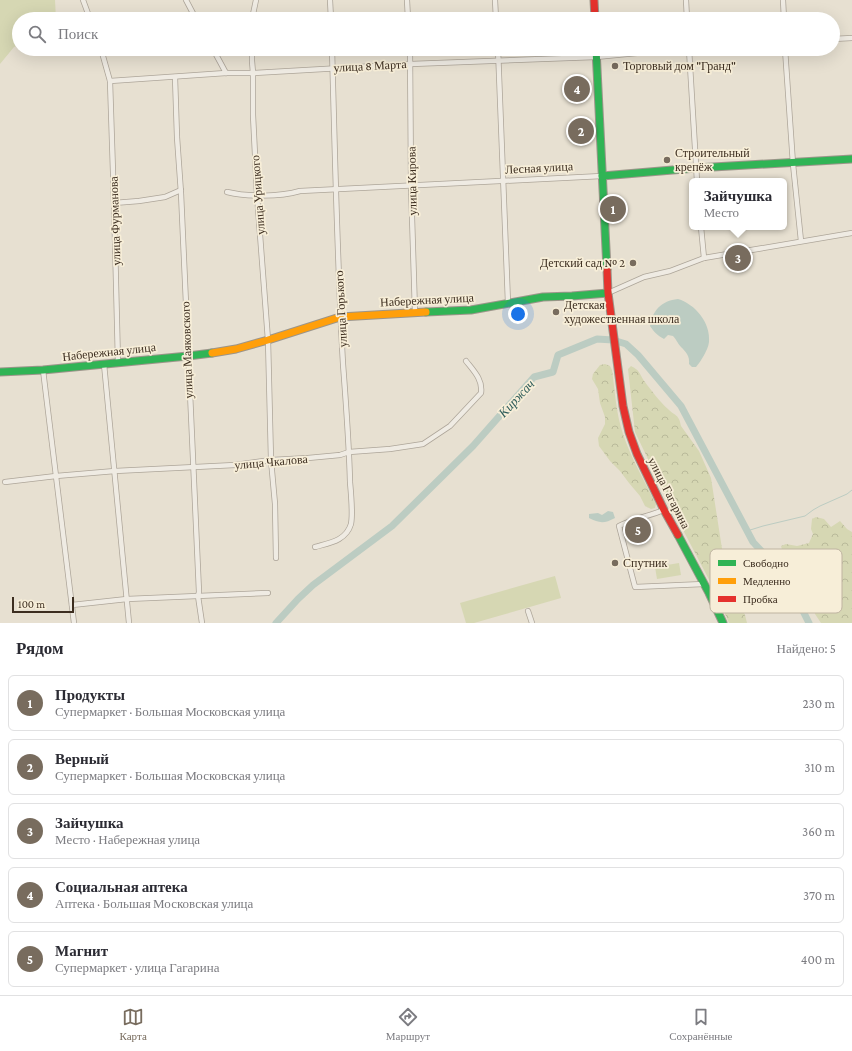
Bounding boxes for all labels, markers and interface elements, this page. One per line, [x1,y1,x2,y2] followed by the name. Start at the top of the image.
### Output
[12,12,840,56] search box
[26,23,48,45] icon: search
[58,26,98,42] text: Поиск
[333,57,408,75] street label: улица 8 Марта
[623,59,736,73] place label: Торговый дом "Гранд"
[610,61,620,71] marker: Торговый дом "Гранд"
[564,74,590,104] pin: 4
[568,116,594,146] pin: 2
[404,146,420,216] street label: улица Кирова
[675,146,750,174] place label: Строительный крепёж
[248,155,268,235] street label: улица Урицкого
[662,155,672,165] marker: Строительный крепёж
[505,159,574,177] street label: Лесная улица
[106,175,124,266] street label: улица Фурманова
[689,178,787,230] popup
[704,188,772,204] text: Зайчушка
[600,194,626,224] pin: 1
[704,205,739,220] text: Место
[725,243,751,273] pin: 3
[540,256,625,270] place label: Детский сад № 2
[628,258,638,268] marker: Детский сад № 2
[332,270,350,348] street label: улица Горького
[380,291,475,309] street label: Набережная улица
[564,298,680,326] place label: Детская художественная школа
[178,301,196,399] street label: улица Маяковского
[508,304,528,324] your location
[551,307,561,317] marker: Детская художественная школа
[62,340,157,364] street label: Набережная улица
[495,376,537,421] water label: Киржач
[234,452,309,472] street label: улица Чкалова
[645,455,693,532] street label: улица Гагарина
[625,515,651,545] pin: 5
[710,549,842,613] legend
[623,556,668,570] place label: Спутник
[743,557,789,569] text: Свободно
[610,558,620,568] marker: Спутник
[743,575,791,587] text: Медленно
[743,593,778,605] text: Пробка
[12,595,74,614] scale bar
[18,598,45,610] text: 100 m
[16,639,64,658] text: Рядом
[777,641,836,656] text: Найдено: 5
[55,687,125,703] text: Продукты
[28,696,32,711] text: 1
[802,696,835,711] text: 230 m
[55,704,285,719] text: Супермаркет · Большая Московская улица
[55,751,109,767] text: Верный
[27,760,33,775] text: 2
[804,760,835,775] text: 310 m
[55,768,285,783] text: Супермаркет · Большая Московская улица
[55,815,124,831] text: Зайчушка
[27,824,33,839] text: 3
[802,824,835,839] text: 360 m
[55,832,200,847] text: Место · Набережная улица
[55,879,188,895] text: Социальная аптека
[26,888,34,903] text: 4
[803,888,835,903] text: 370 m
[55,896,253,911] text: Аптека · Большая Московская улица
[55,943,108,959] text: Магнит
[27,952,33,967] text: 5
[801,952,835,967] text: 400 m
[55,960,220,975] text: Супермаркет · улица Гагарина
[120,1006,147,1042] tab: Карта
[386,1006,430,1042] tab: Маршрут
[669,1006,732,1042] tab: Сохранённые

